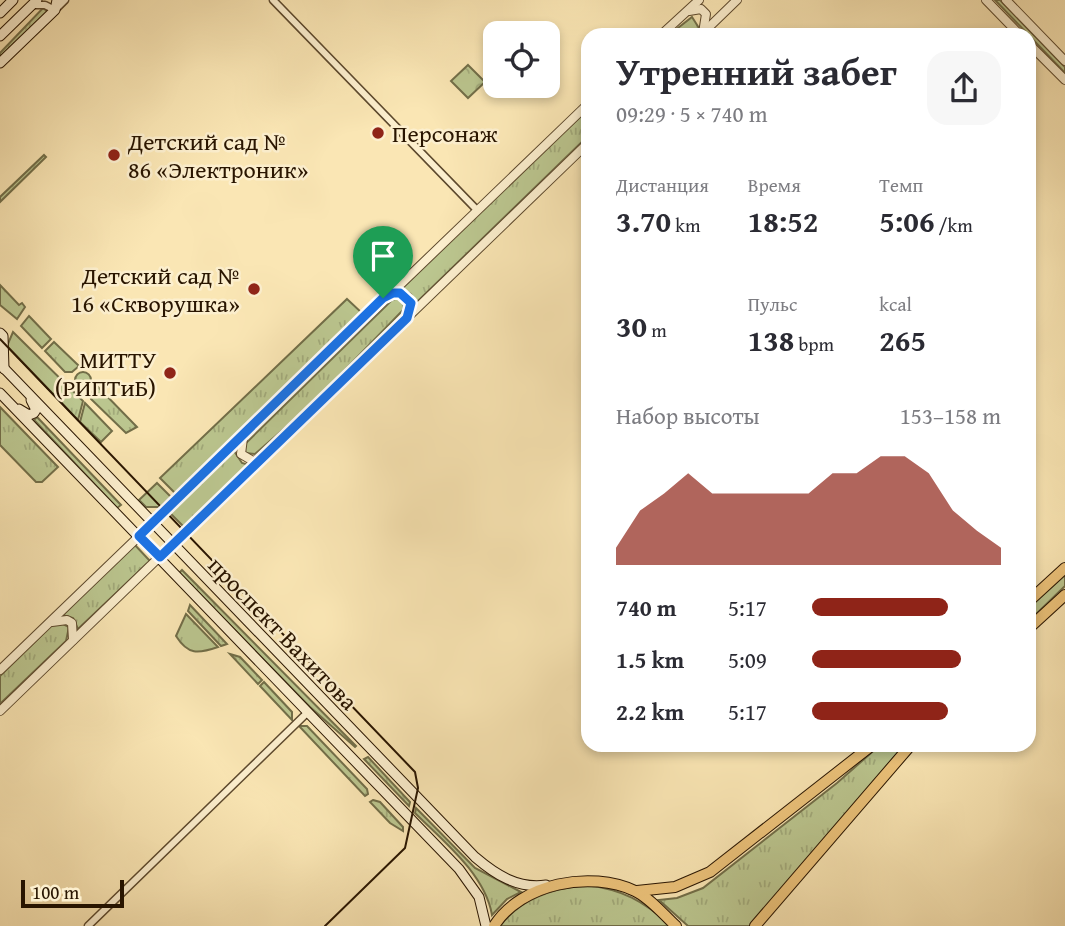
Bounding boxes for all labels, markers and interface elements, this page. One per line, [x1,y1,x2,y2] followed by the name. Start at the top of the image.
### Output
[483,21,560,98] map controls
[483,21,560,98] button: locate
[616,43,897,99] text: Утренний забег
[927,51,1001,125] button: share
[616,97,768,130] text: 09:29 · 5 × 740 m
[392,116,498,151] place label: Персонаж
[127,124,308,187] place label: Детский сад № 86 «Электроник»
[370,125,386,141] marker: Персонаж
[106,147,122,163] marker: Детский сад № 86 «Электроник»
[616,171,709,199] text: Дистанция
[748,171,801,199] text: Время
[879,171,923,199] text: Темп
[616,199,671,243] text: 3.70
[748,199,818,243] text: 18:52
[879,199,934,243] text: 5:06
[671,211,700,239] text: km
[934,211,973,239] text: /km
[353,226,413,298] pin
[364,237,402,275] icon: arrive
[71,258,240,321] place label: Детский сад № 16 «Скворушка»
[246,281,262,297] marker: Детский сад № 16 «Скворушка»
[748,290,797,318] text: Пульс
[879,290,912,318] text: kcal
[616,304,647,348] text: 30
[647,316,667,344] text: m
[748,318,794,362] text: 138
[879,318,926,362] text: 265
[794,330,834,358] text: bpm
[55,342,156,405] place label: МИТТУ (РИПТиБ)
[162,365,178,381] marker: МИТТУ (РИПТиБ)
[616,399,760,432] text: Набор высоты
[900,399,1001,432] text: 153–158 m
[200,548,366,718] street label: проспект Вахитова
[616,591,677,624] text: 740 m
[728,591,767,624] text: 5:17
[616,643,684,676] text: 1.5 km
[728,643,767,676] text: 5:09
[616,695,684,728] text: 2.2 km
[728,695,767,728] text: 5:17
[21,877,124,909] scale bar
[32,878,79,906] text: 100 m

